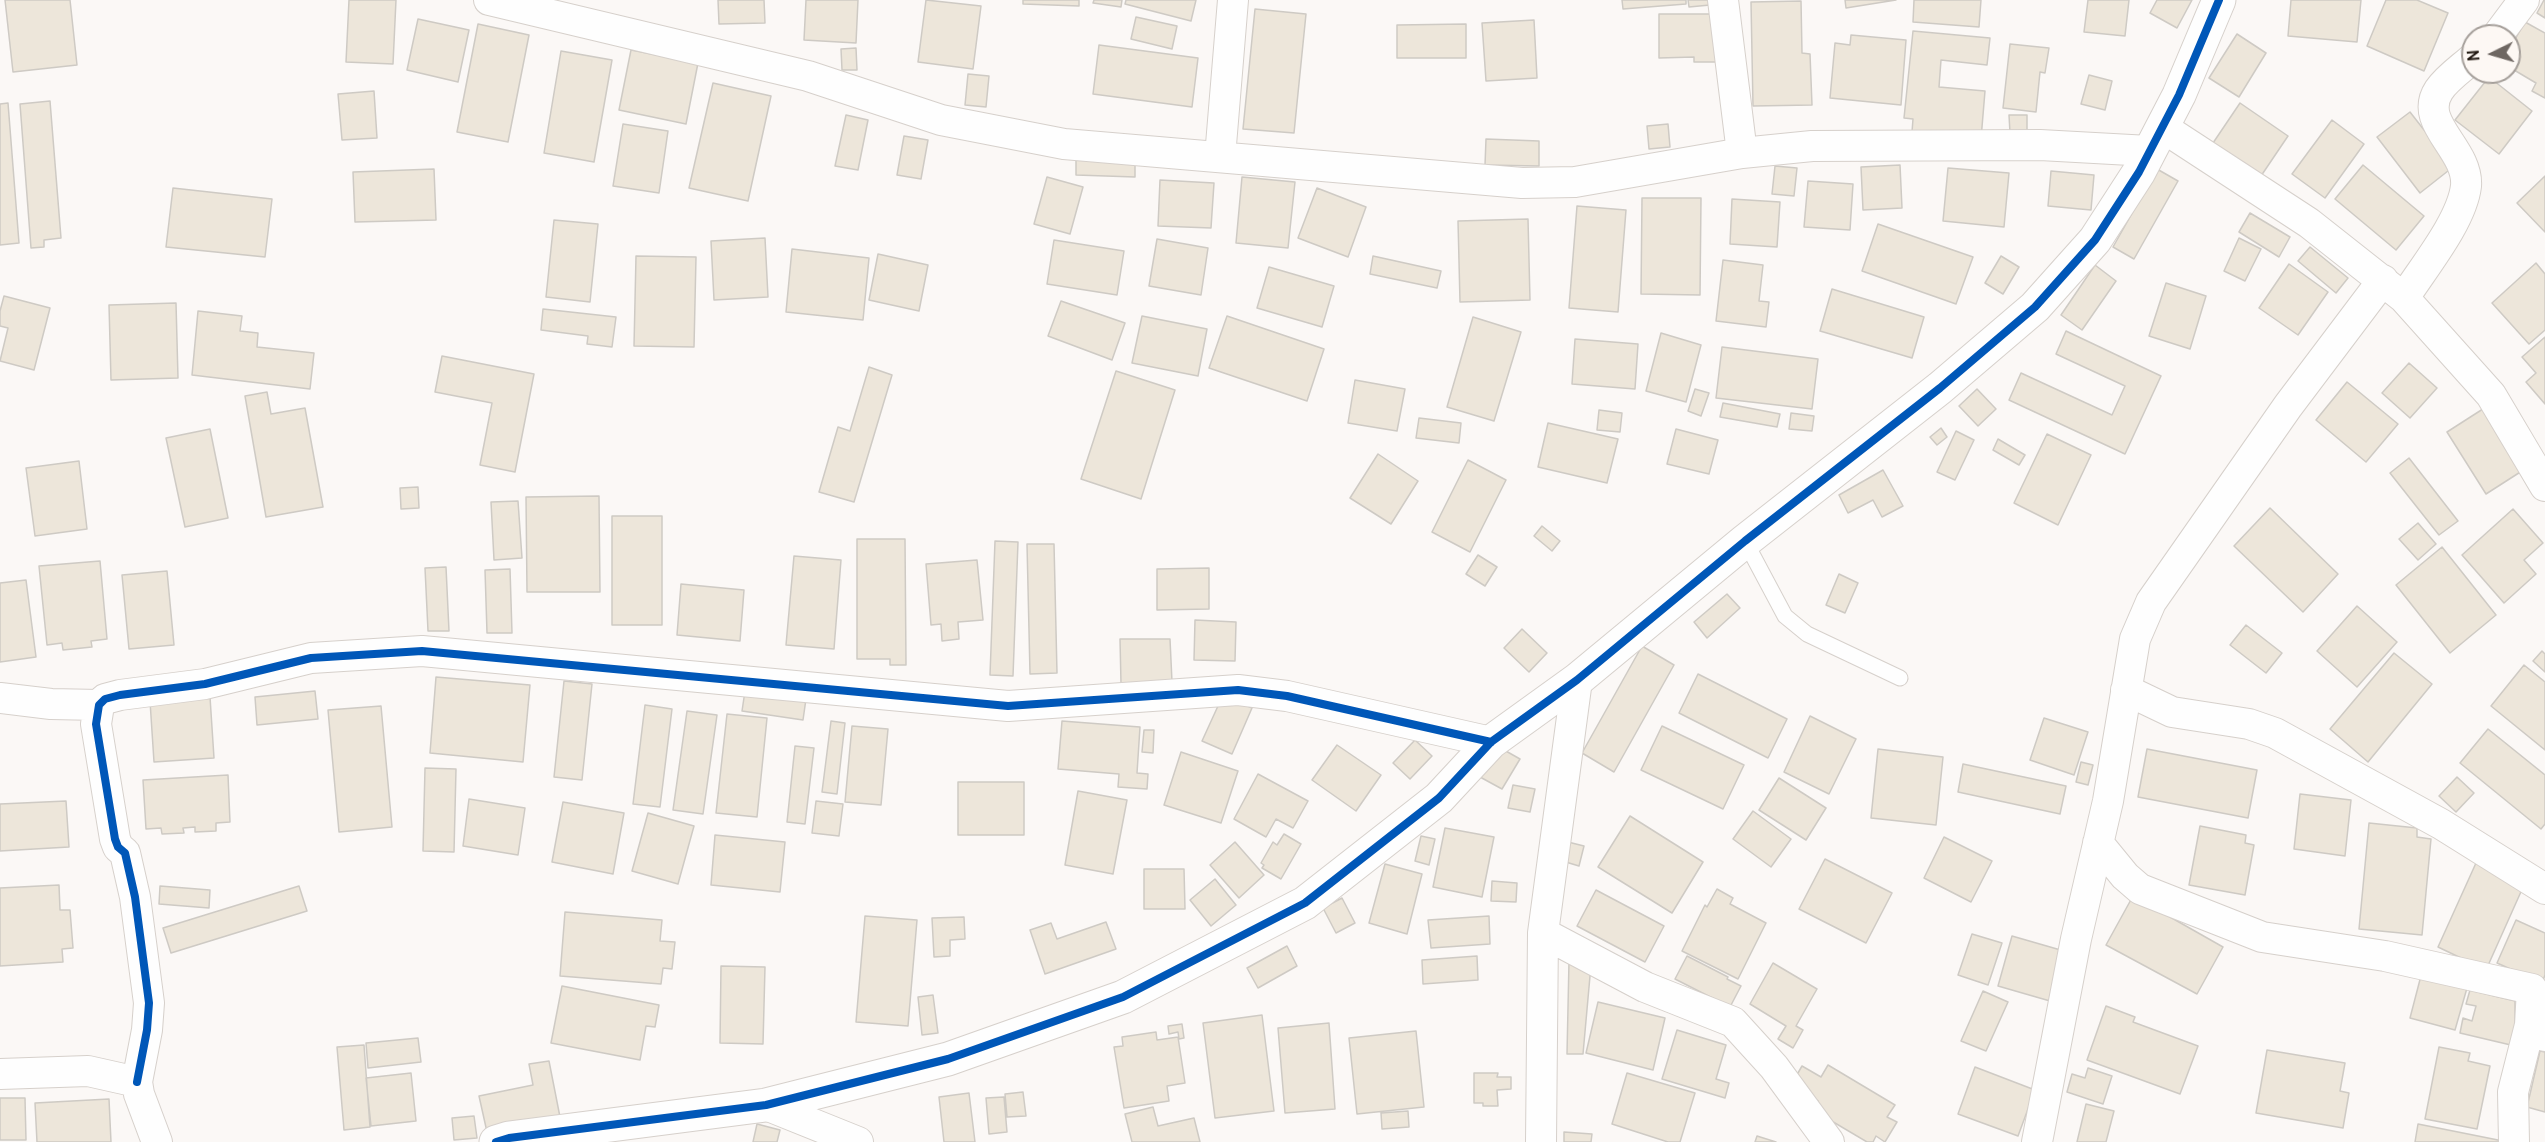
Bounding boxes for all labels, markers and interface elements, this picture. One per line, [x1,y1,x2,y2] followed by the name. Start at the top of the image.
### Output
[2461,24,2521,84] north arrow
[2465,49,2486,62] text: N

